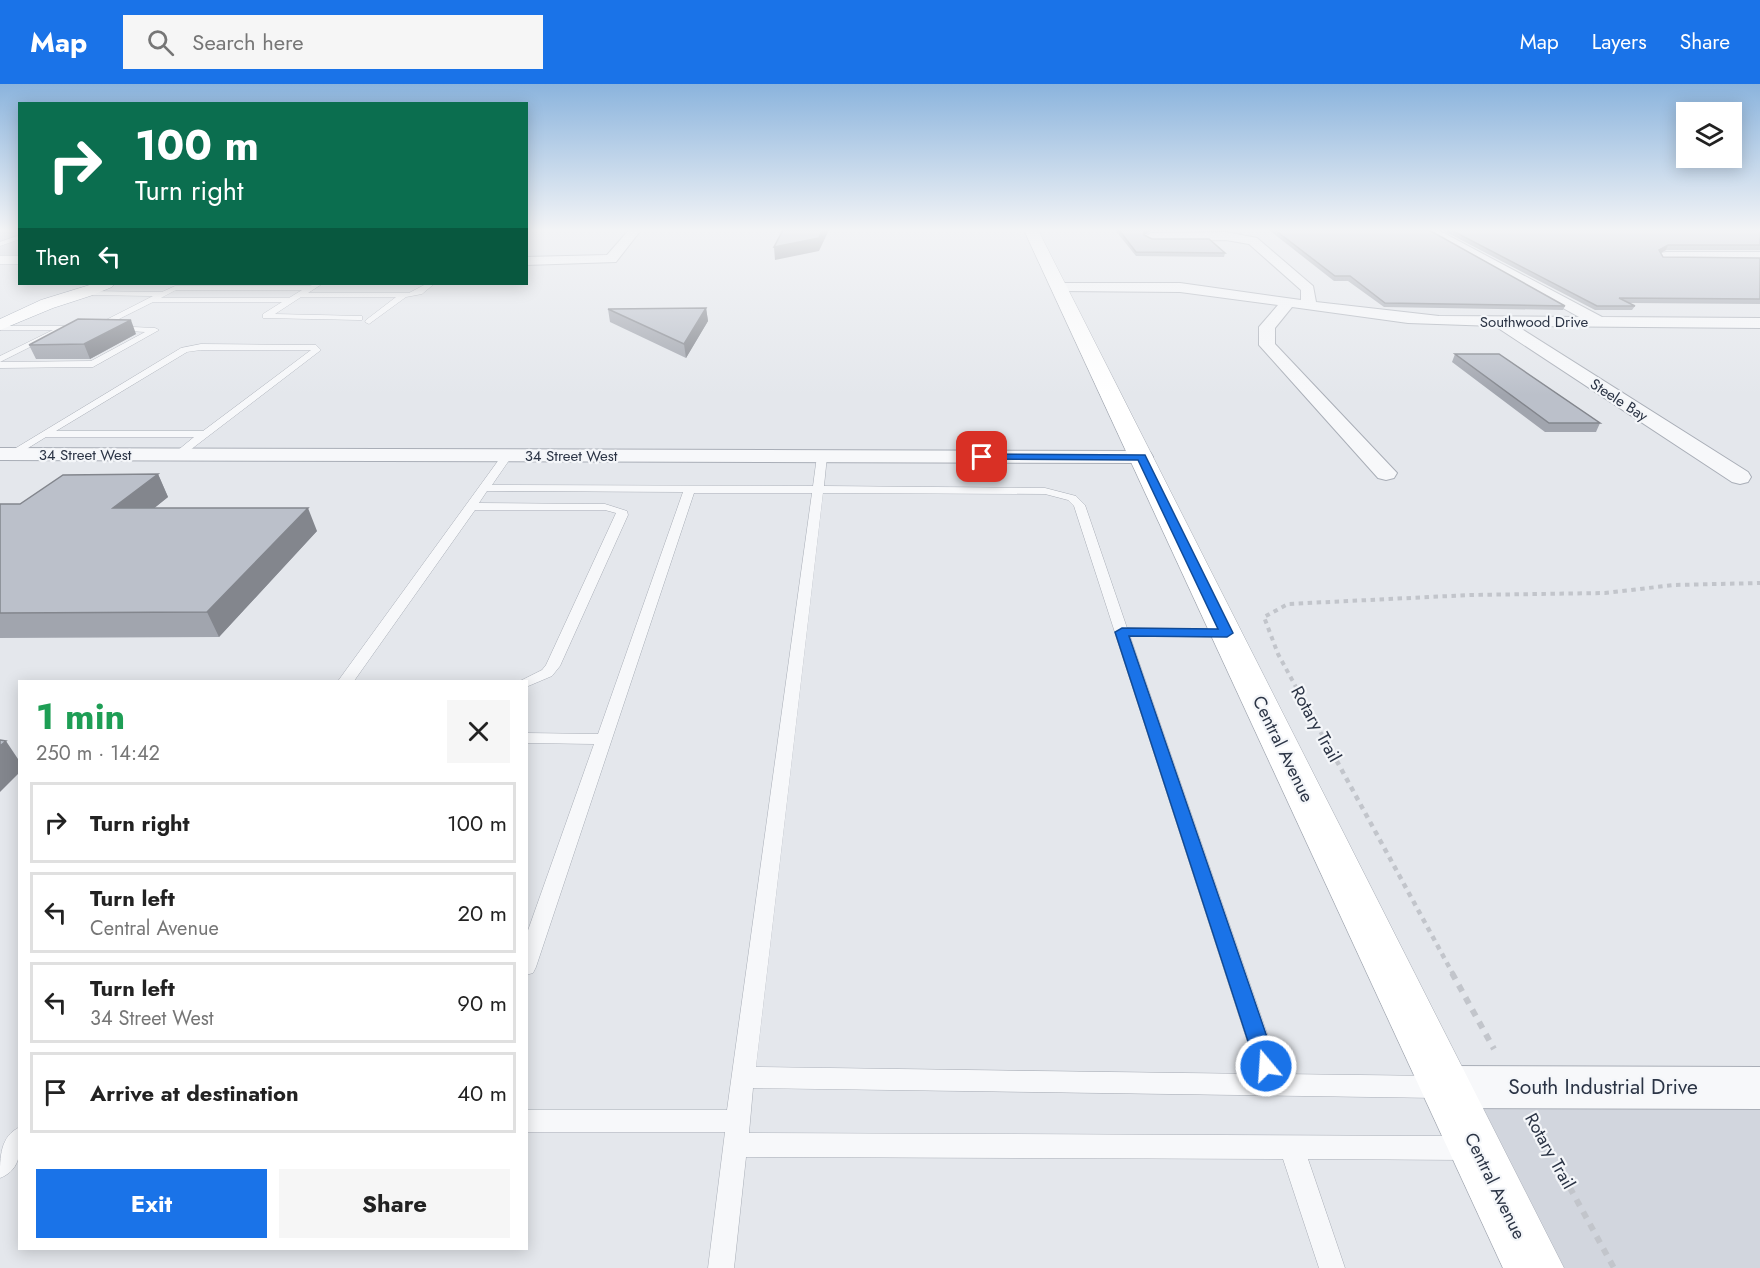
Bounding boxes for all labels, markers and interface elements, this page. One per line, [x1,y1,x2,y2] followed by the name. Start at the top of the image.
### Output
[123,15,543,69] search box
[30,22,87,63] text: Map
[144,26,177,59] icon: search
[192,26,304,58] text: Search here
[1520,27,1559,57] text: Map
[1592,27,1647,57] text: Layers
[1680,27,1730,57] text: Share
[1676,102,1742,168] map controls
[1676,102,1742,168] button: layers
[135,115,259,176] text: 100 m
[36,126,114,204] icon: right
[135,171,243,210] text: Turn right
[93,240,126,273] icon: left
[36,241,81,273] text: Then
[1480,311,1588,333] street label: Southwood Drive
[1586,373,1653,427] street label: Steele Bay
[956,431,1007,482] pin
[965,440,998,473] icon: arrive
[39,444,132,466] street label: 34 Street West
[525,445,618,467] street label: 34 Street West
[1284,681,1348,767] street label: Rotary Trail
[36,690,125,742] text: 1 min
[1246,691,1320,807] street label: Central Avenue
[447,700,510,763] button: close
[36,739,160,768] text: 250 m · 14:42
[39,806,72,839] icon: right
[90,807,190,839] text: Turn right
[447,807,507,839] text: 100 m
[90,882,175,914] text: Turn left
[39,896,72,929] icon: left
[458,897,507,929] text: 20 m
[90,914,219,943] text: Central Avenue
[90,972,175,1004] text: Turn left
[39,986,72,1019] icon: left
[457,987,507,1019] text: 90 m
[90,1004,214,1033] text: 34 Street West
[1234,1034,1298,1098] position arrow
[1508,1072,1698,1102] street label: South Industrial Drive
[39,1076,72,1109] icon: arrive
[90,1077,299,1109] text: Arrive at destination
[457,1077,507,1109] text: 40 m
[1518,1108,1582,1194] street label: Rotary Trail
[1458,1128,1532,1244] street label: Central Avenue
[36,1169,267,1238] button: Exit
[279,1169,510,1238] button: Share

